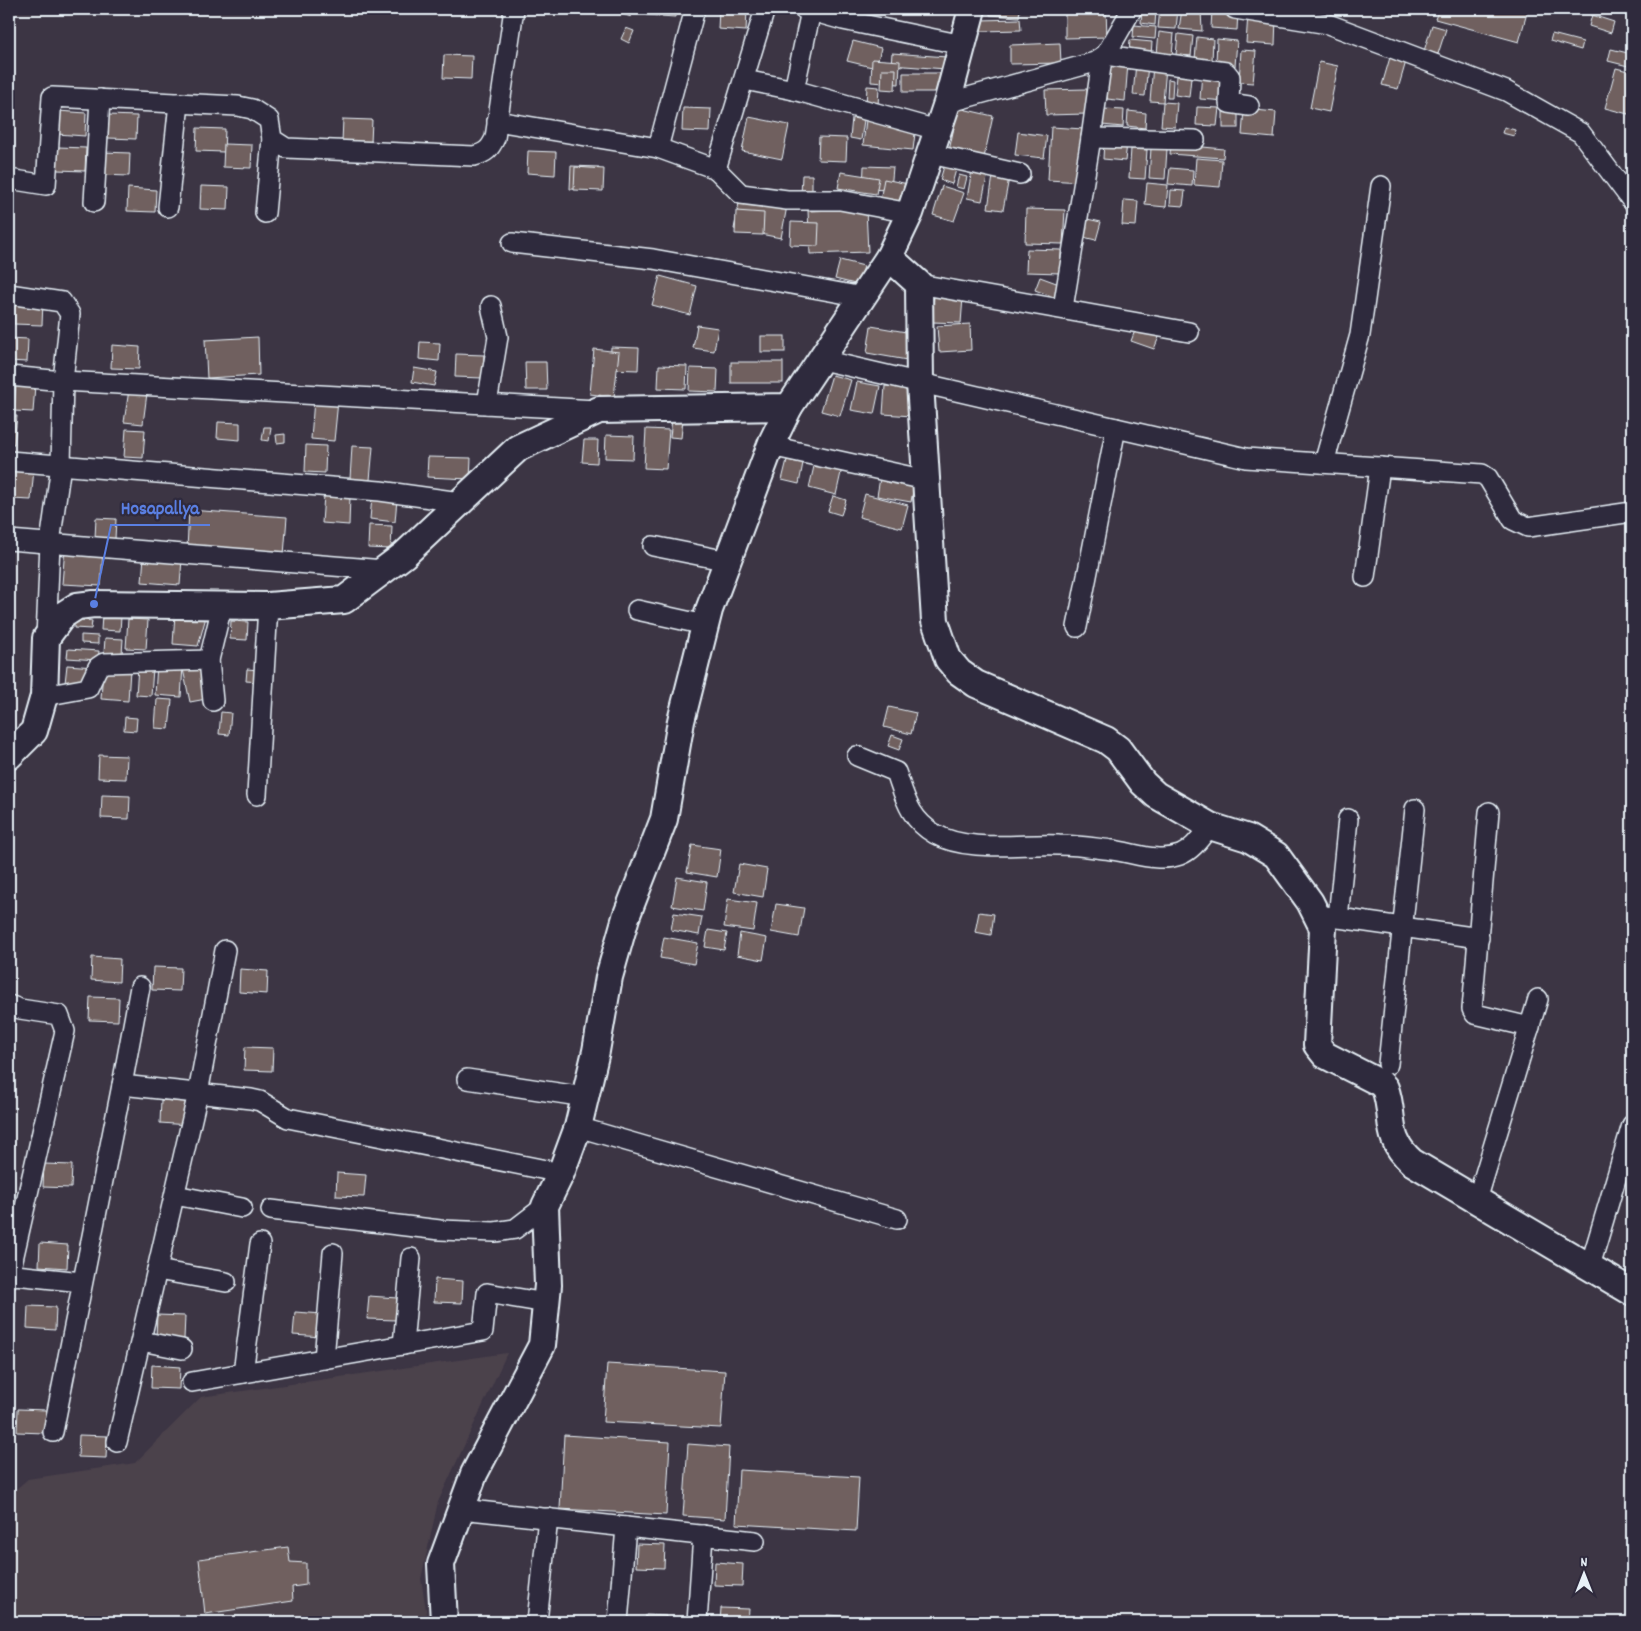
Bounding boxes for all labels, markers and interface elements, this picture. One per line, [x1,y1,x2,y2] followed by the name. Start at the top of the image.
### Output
[111,491,210,525] callout: Hosapallya
[121,497,200,524] text: Hosapallya
[1558,1548,1608,1598] north arrow
[1581,1553,1588,1573] text: N

